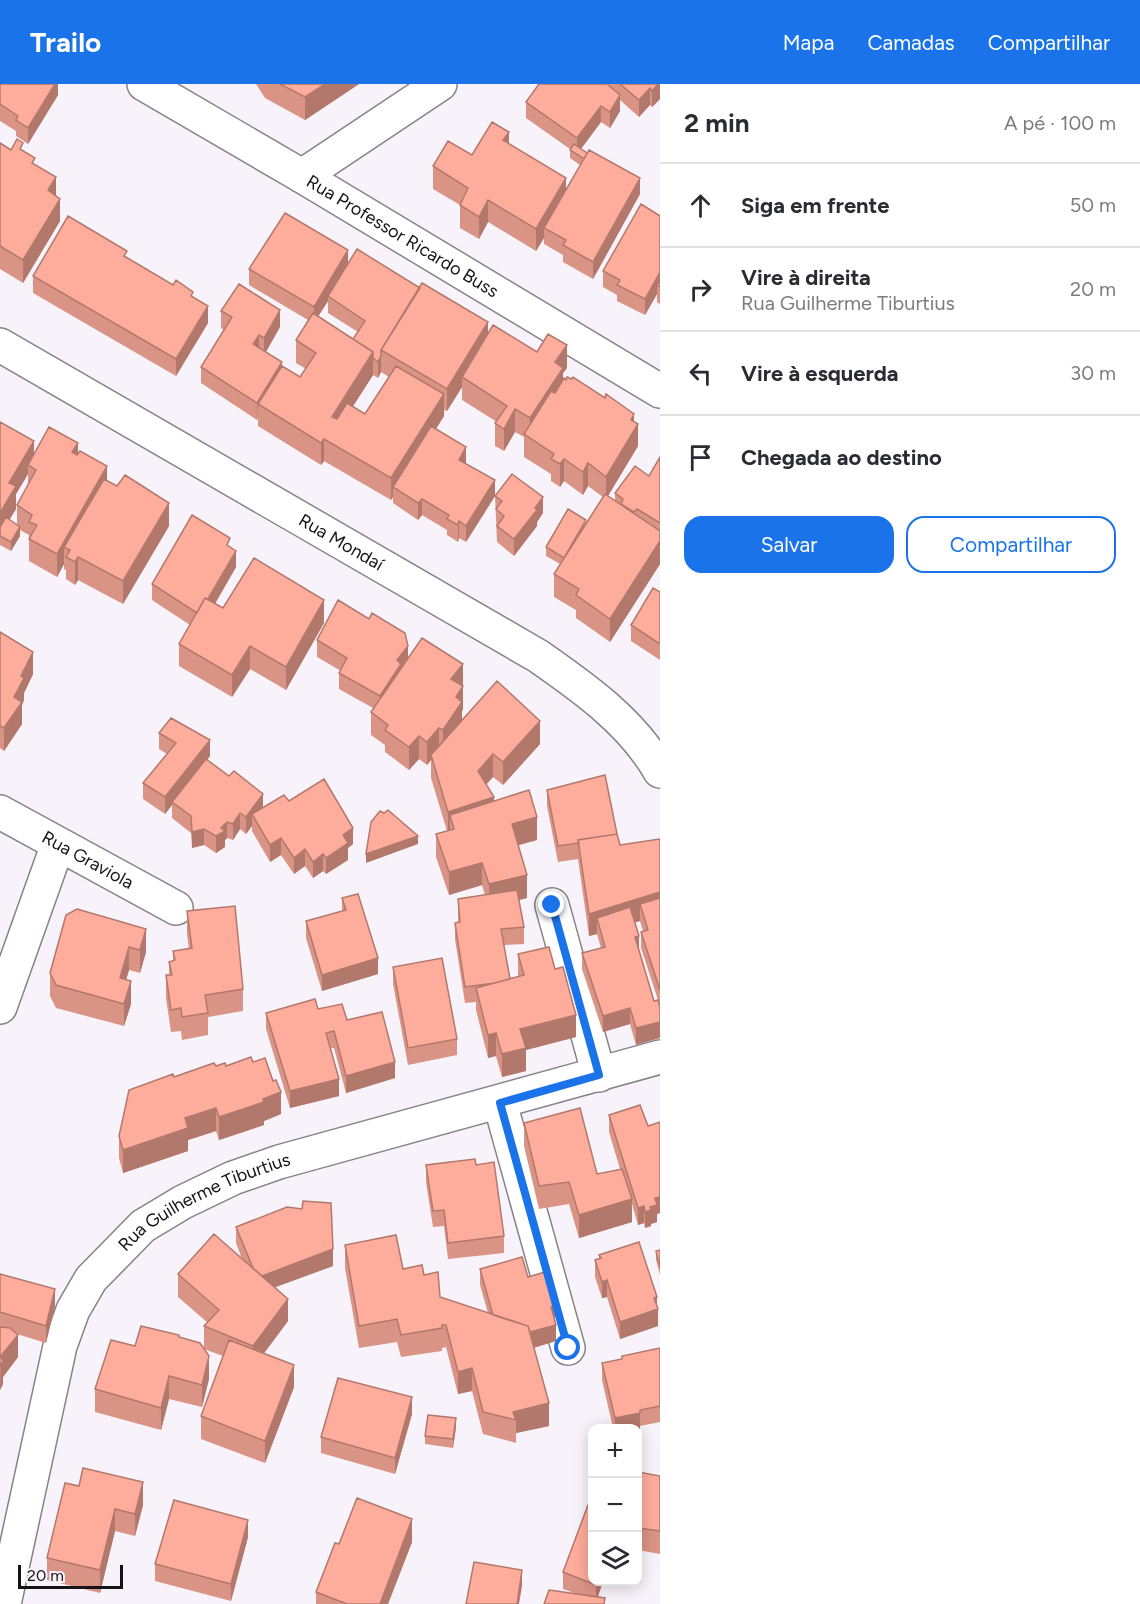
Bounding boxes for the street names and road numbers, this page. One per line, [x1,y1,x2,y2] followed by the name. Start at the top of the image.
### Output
[303,170,502,302] street label: Rua Professor Ricardo Buss
[295,509,388,576] street label: Rua Mondaí
[38,826,137,894] street label: Rua Graviola
[114,1148,293,1256] street label: Rua Guilherme Tiburtius

